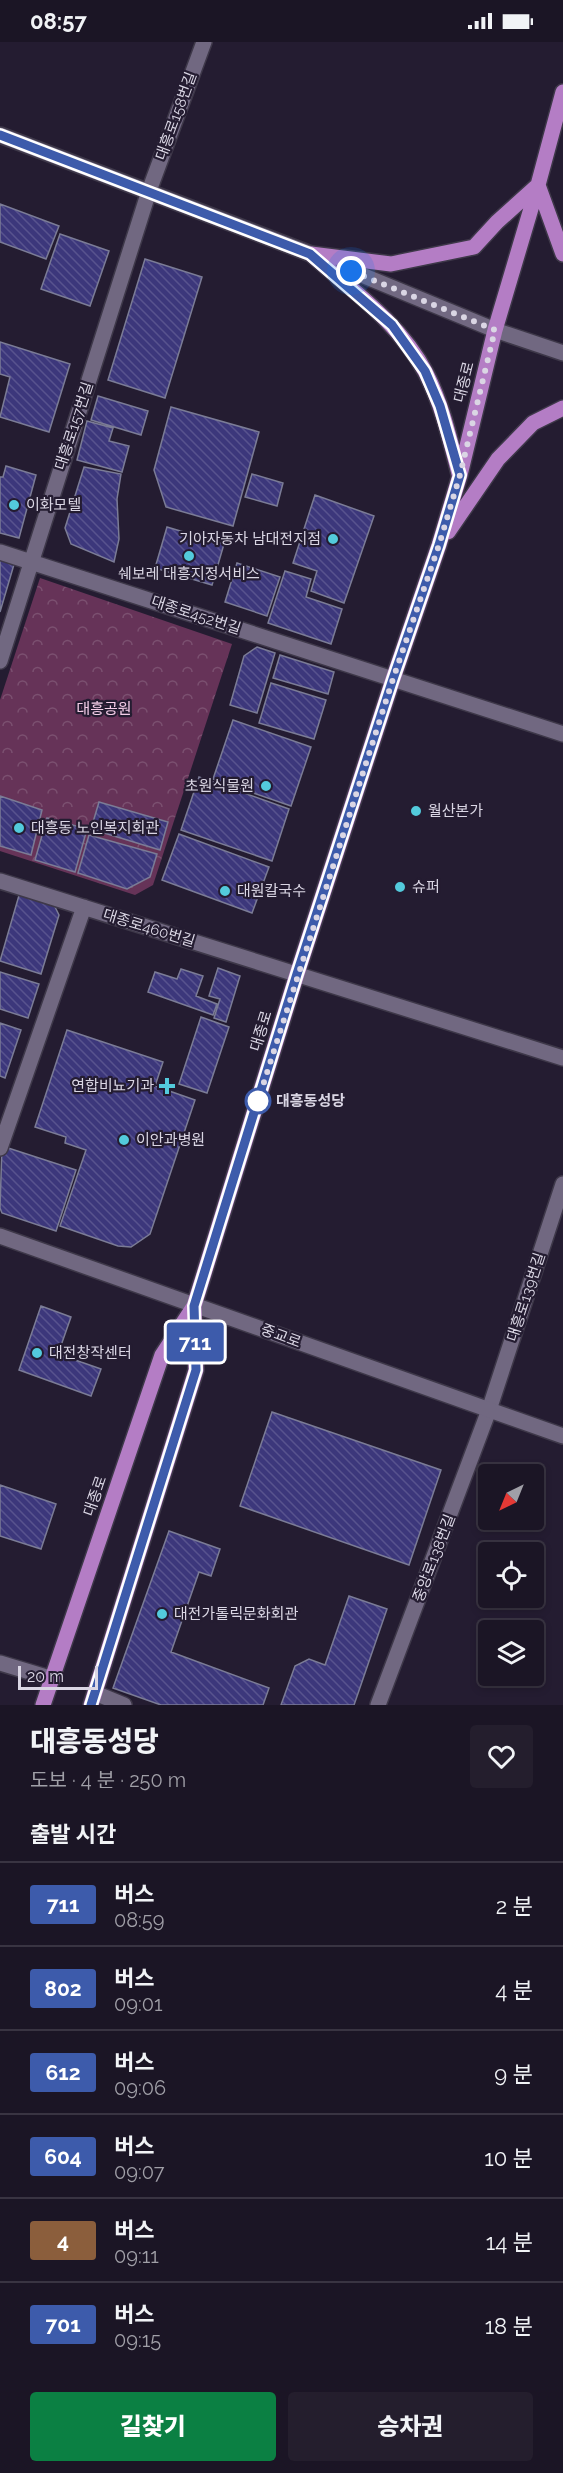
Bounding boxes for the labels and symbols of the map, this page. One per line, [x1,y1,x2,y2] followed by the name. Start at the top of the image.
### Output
[152,69,200,163] street label: 대흥로158번길
[336,256,366,286] your location
[450,360,478,404] street label: 대종로
[51,380,97,472] street label: 대흥로157번길
[26,496,81,514] place label: 이화모텔
[7,498,21,512] marker: 이화모텔
[179,530,321,548] place label: 기아자동차 남대전지점
[326,532,340,546] marker: 기아자동차 남대전지점
[182,549,196,563] marker: 쉐보레 대흥지정서비스
[118,565,260,583] place label: 쉐보레 대흥지정서비스
[149,592,243,638] street label: 대종로452번길
[76,700,132,718] park label: 대흥공원
[185,777,254,795] place label: 초원식물원
[259,779,273,793] marker: 초원식물원
[428,802,483,820] place label: 월산본가
[409,804,423,818] marker: 월산본가
[31,819,159,837] place label: 대흥동 노인복지회관
[12,821,26,835] marker: 대흥동 노인복지회관
[412,878,440,896] place label: 슈퍼
[393,880,407,894] marker: 슈퍼
[237,882,306,900] place label: 대원칼국수
[218,884,232,898] marker: 대원칼국수
[101,905,197,951] street label: 대종로460번길
[246,1009,276,1053] street label: 대종로
[71,1077,154,1095] place label: 연합비뇨기과
[158,1077,176,1095] marker: 연합비뇨기과
[245,1088,271,1114] marker: 대흥동성당
[276,1092,345,1110] place label: 대흥동성당
[136,1131,205,1149] place label: 이안과병원
[117,1133,131,1147] marker: 이안과병원
[503,1250,549,1344] street label: 대흥로139번길
[258,1320,304,1352] street label: 중교로
[160,1322,230,1362] line badge: 711
[49,1344,132,1362] place label: 대전창작센터
[30,1346,44,1360] marker: 대전창작센터
[478,1464,544,1530] north arrow
[80,1473,110,1519] street label: 대종로
[409,1512,459,1604] street label: 중앙로138번길
[174,1605,298,1623] place label: 대전가톨릭문화회관
[155,1607,169,1621] marker: 대전가톨릭문화회관
[18,1663,98,1690] scale bar

